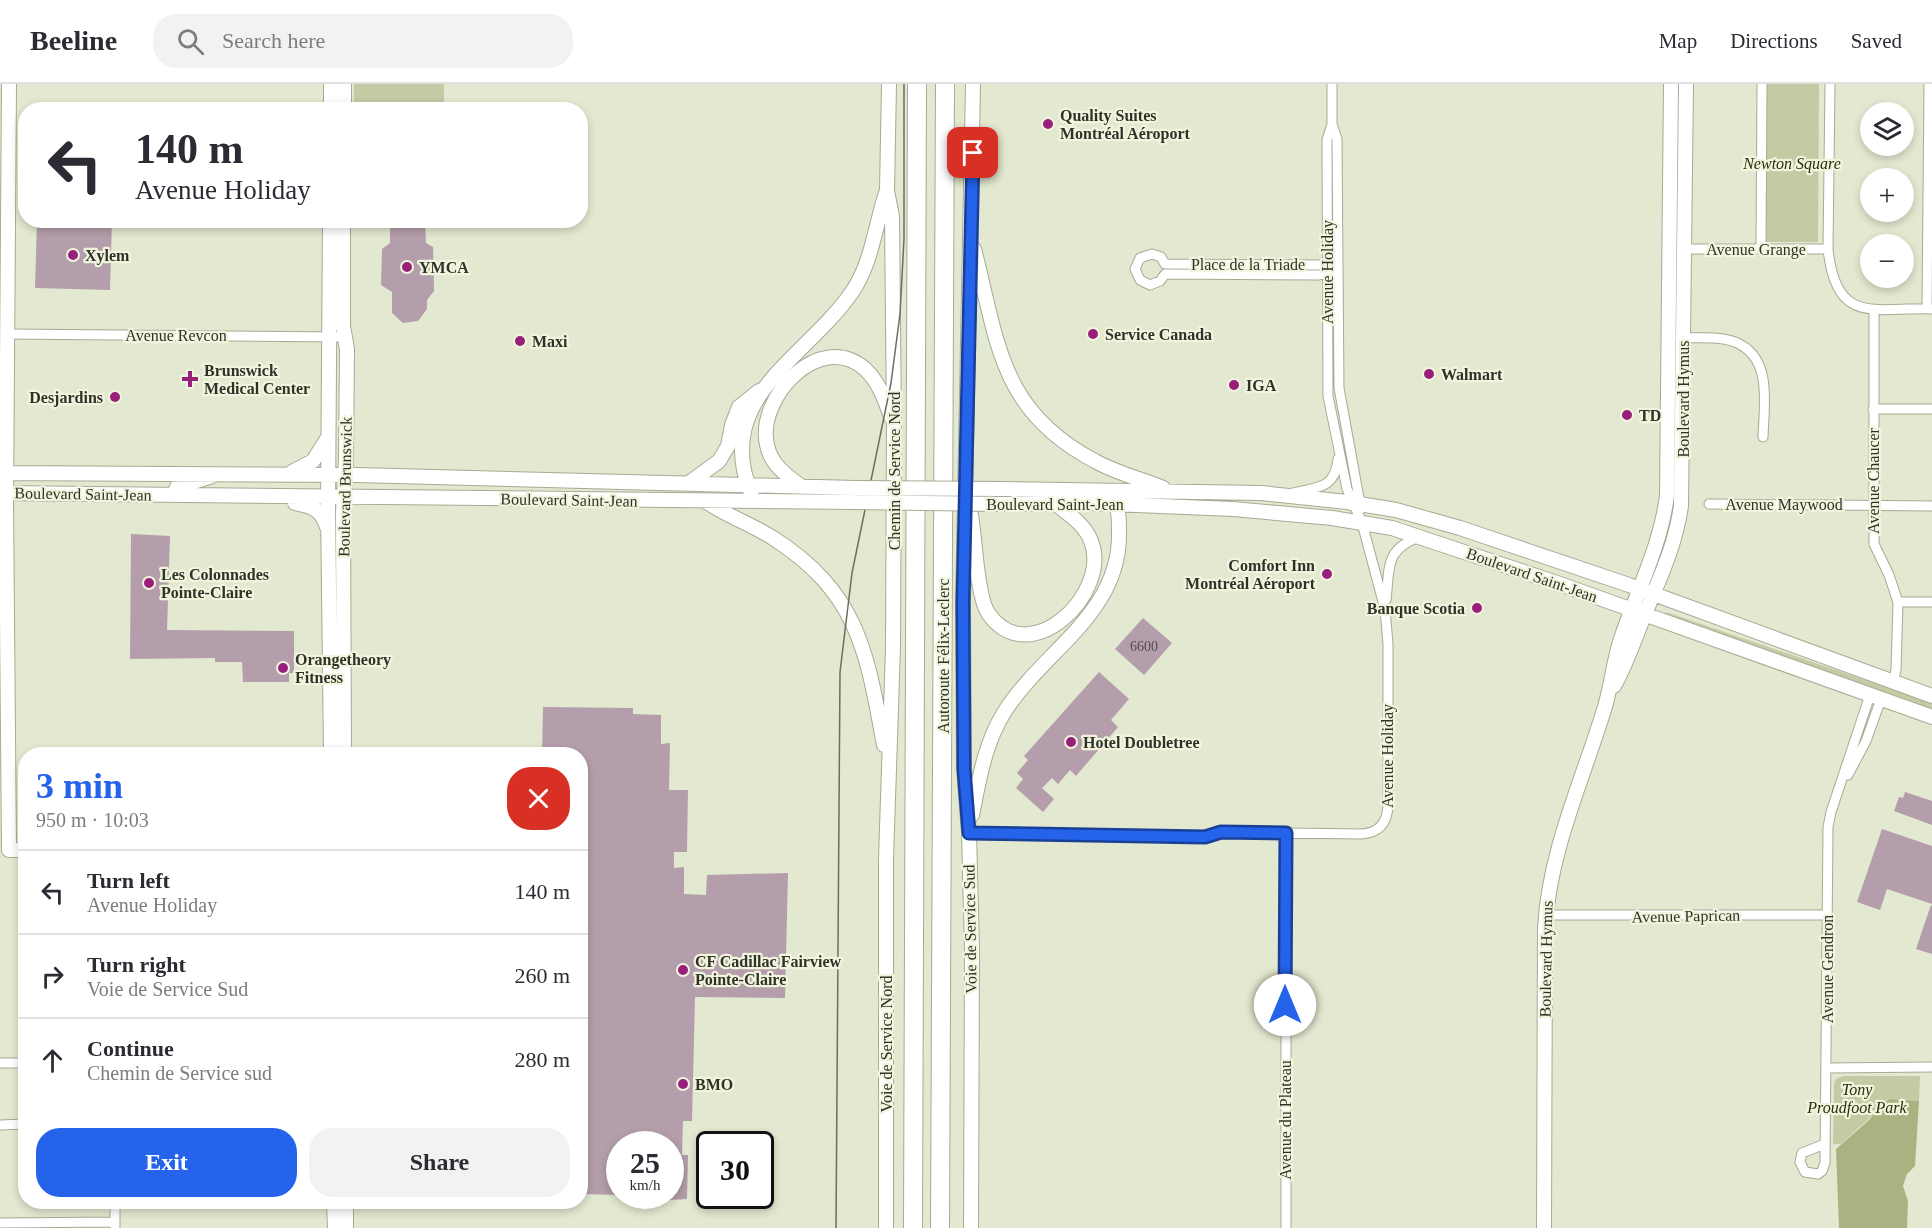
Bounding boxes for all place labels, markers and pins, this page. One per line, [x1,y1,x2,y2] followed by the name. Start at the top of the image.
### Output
[1060,107,1191,143] place label: Quality Suites Montréal Aéroport
[1041,117,1055,131] marker: Quality Suites Montréal Aéroport
[947,127,998,178] pin
[85,247,130,265] place label: Xylem
[66,248,80,262] marker: Xylem
[419,259,469,276] place label: YMCA
[400,260,414,274] marker: YMCA
[1105,326,1212,343] place label: Service Canada
[1086,327,1100,341] marker: Service Canada
[532,333,568,350] place label: Maxi
[513,334,527,348] marker: Maxi
[204,362,310,397] place label: Brunswick Medical Center
[1441,366,1503,383] place label: Walmart
[1422,367,1436,381] marker: Walmart
[181,370,199,388] marker: Brunswick Medical Center
[1246,377,1277,394] place label: IGA
[1227,378,1241,392] marker: IGA
[29,389,103,407] place label: Desjardins
[108,390,122,404] marker: Desjardins
[1639,407,1661,424] place label: TD
[1620,408,1634,422] marker: TD
[1185,557,1316,593] place label: Comfort Inn Montréal Aéroport
[161,566,269,601] place label: Les Colonnades Pointe-Claire
[1320,567,1334,581] marker: Comfort Inn Montréal Aéroport
[142,576,156,590] marker: Les Colonnades Pointe-Claire
[1367,600,1465,618] place label: Banque Scotia
[1470,601,1484,615] marker: Banque Scotia
[295,651,391,686] place label: Orangetheory Fitness
[276,661,290,675] marker: Orangetheory Fitness
[1083,734,1200,751] place label: Hotel Doubletree
[1064,735,1078,749] marker: Hotel Doubletree
[695,953,841,988] place label: CF Cadillac Fairview Pointe-Claire
[676,963,690,977] marker: CF Cadillac Fairview Pointe-Claire
[695,1076,733,1093] place label: BMO
[676,1077,690,1091] marker: BMO

